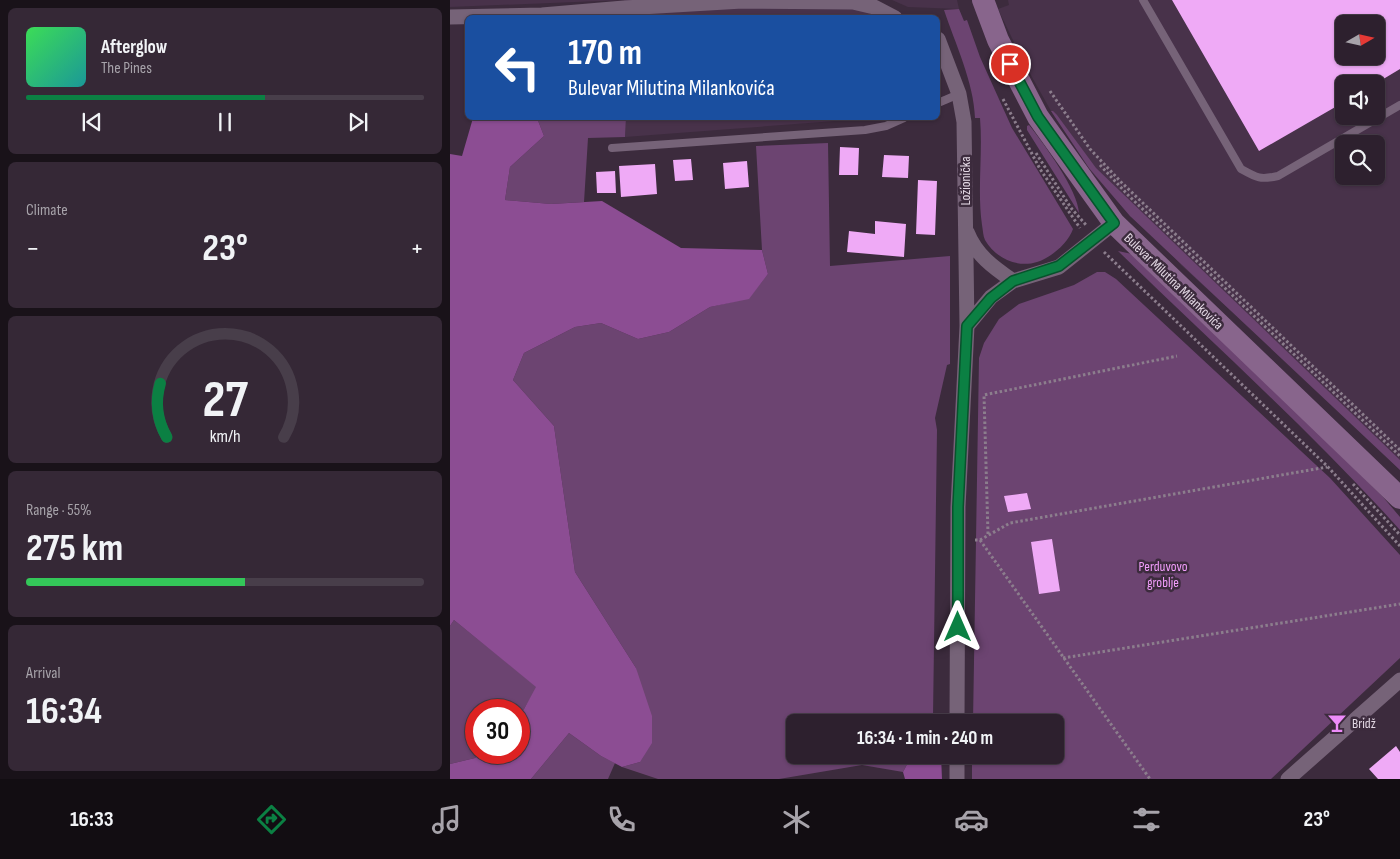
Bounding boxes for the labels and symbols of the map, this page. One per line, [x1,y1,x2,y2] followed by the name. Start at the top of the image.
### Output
[1335,15,1385,65] north arrow
[989,43,1031,85] pin
[957,156,974,206] street label: Ložionička
[1120,230,1227,333] street label: Bulevar Milutina Milankovića
[1138,558,1188,591] park label: Perduvovo groblje
[931,600,983,652] position arrow
[465,699,530,764] speed limit sign: 30
[1326,712,1348,734] bar icon: Bridž
[1352,715,1376,732] place label: Bridž

